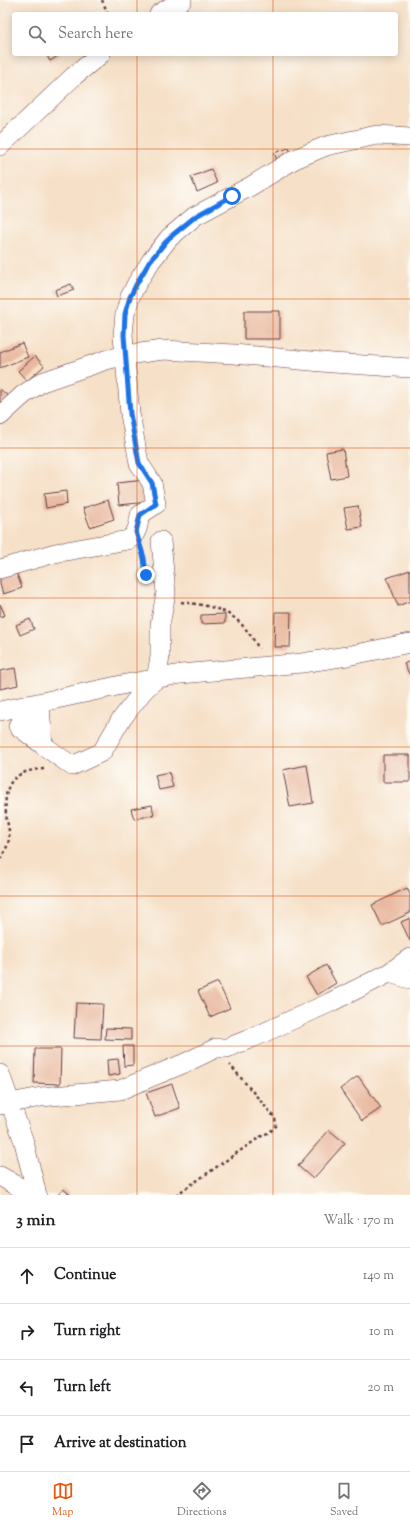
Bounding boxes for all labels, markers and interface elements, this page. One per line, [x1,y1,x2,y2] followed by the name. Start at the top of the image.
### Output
[12,12,398,56] search box
[26,23,48,45] icon: search
[58,24,133,45] text: Search here
[223,187,241,205] route start
[137,566,155,584] route end
[16,1209,55,1233] text: 3 min
[324,1212,394,1230] text: Walk · 170 m
[16,1265,38,1287] icon: ahead
[54,1265,116,1286] text: Continue
[363,1267,394,1285] text: 140 m
[16,1321,38,1343] icon: right
[54,1321,120,1342] text: Turn right
[369,1323,394,1341] text: 10 m
[16,1377,38,1399] icon: left
[54,1377,111,1398] text: Turn left
[368,1379,394,1397] text: 20 m
[16,1433,38,1455] icon: arrive
[54,1433,187,1454] text: Arrive at destination
[52,1480,74,1520] tab: Map
[177,1480,227,1520] tab: Directions
[330,1480,358,1520] tab: Saved

